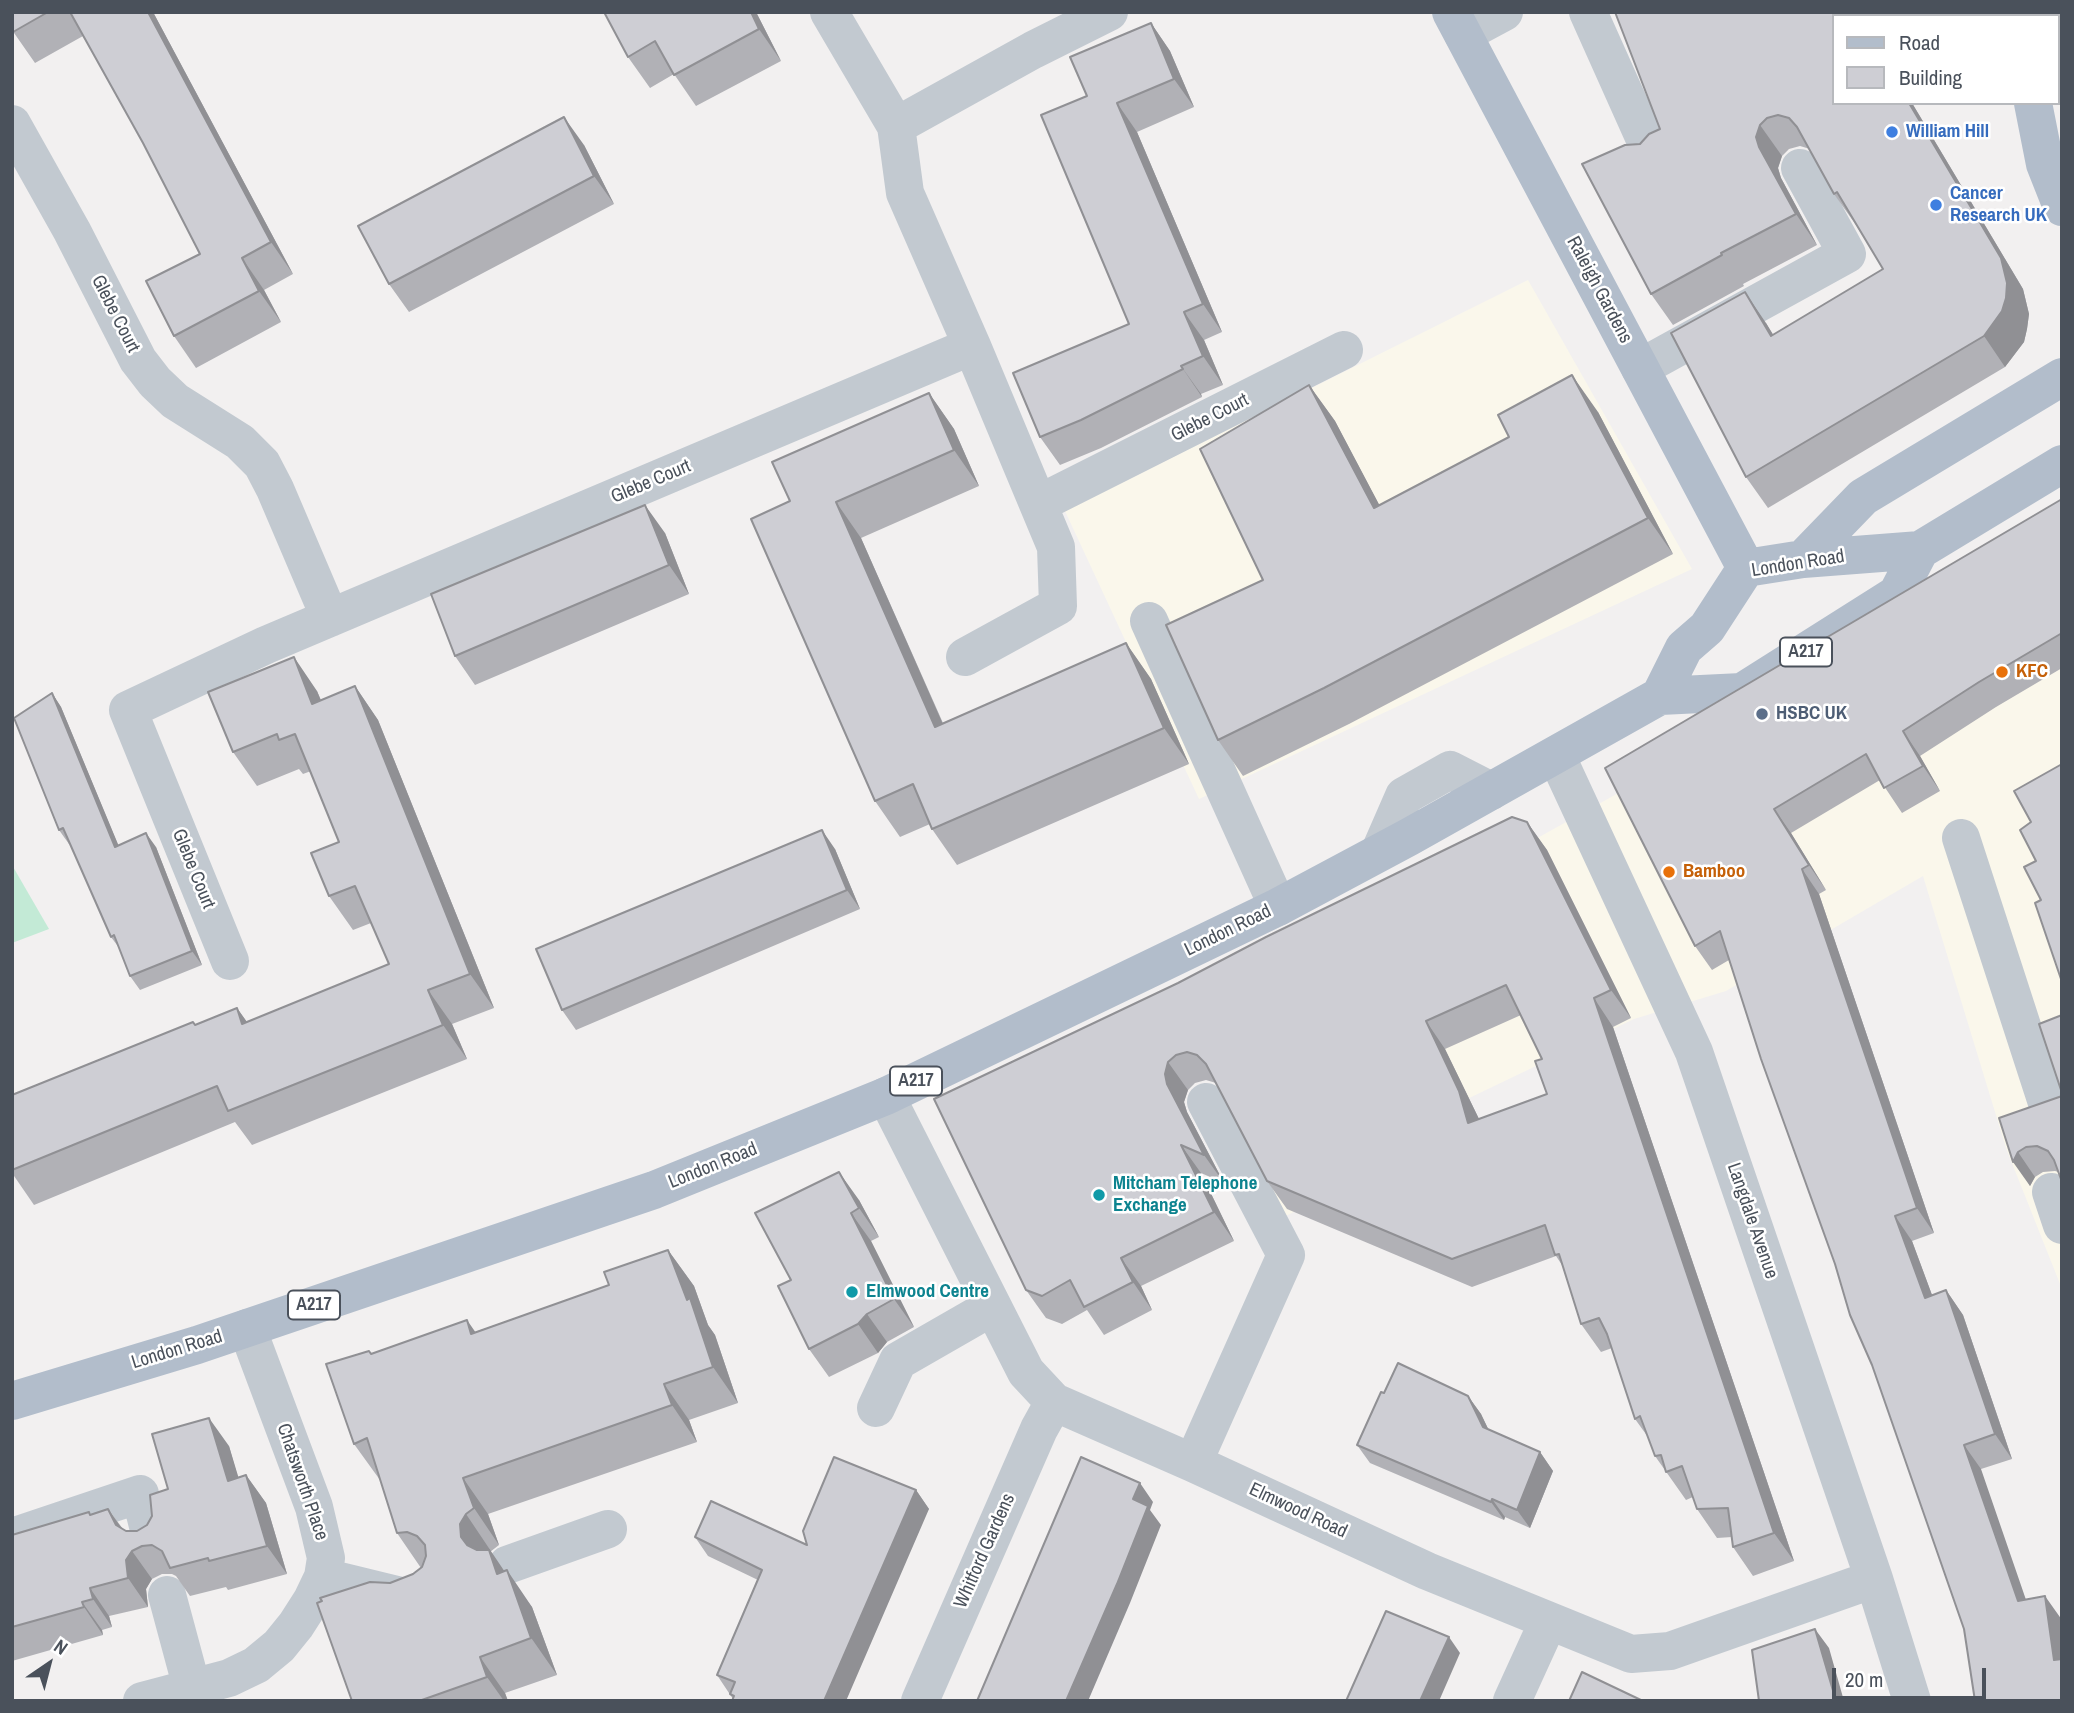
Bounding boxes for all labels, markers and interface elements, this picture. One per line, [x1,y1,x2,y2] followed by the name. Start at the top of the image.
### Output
[1832,14,2060,105] legend
[1899,28,1940,57] text: Road
[1899,63,1962,92] text: Building
[1906,121,1989,143] place label: William Hill
[1884,124,1900,140] marker: William Hill
[1950,183,2047,227] place label: Cancer Research UK
[1928,197,1944,213] marker: Cancer Research UK
[1561,233,1637,347] street label: Raleigh Gardens
[86,271,144,357] street label: Glebe Court
[1167,389,1253,447] street label: Glebe Court
[608,455,694,509] street label: Glebe Court
[1750,545,1846,583] street label: London Road
[1780,638,1832,666] road number: A217
[2016,661,2048,683] place label: KFC
[1994,664,2010,680] marker: KFC
[1776,703,1847,725] place label: HSBC UK
[1754,706,1770,722] marker: HSBC UK
[167,826,219,912] street label: Glebe Court
[1683,861,1745,883] place label: Bamboo
[1661,864,1677,880] marker: Bamboo
[1181,900,1275,962] street label: London Road
[890,1066,942,1096] road number: A217
[665,1138,761,1194] street label: London Road
[1722,1160,1782,1282] street label: Langdale Avenue
[1113,1173,1257,1217] place label: Mitcham Telephone Exchange
[1091,1187,1107,1203] marker: Mitcham Telephone Exchange
[866,1281,989,1303] place label: Elmwood Centre
[844,1284,860,1300] marker: Elmwood Centre
[288,1290,340,1320] road number: A217
[129,1325,225,1375] street label: London Road
[271,1421,333,1543] street label: Chatsworth Place
[1245,1478,1351,1544] street label: Elmwood Road
[950,1490,1020,1612] street label: Whitford Gardens
[14,1629,84,1699] north arrow
[49,1633,73,1661] text: N
[1836,1654,1990,1698] scale bar
[1845,1665,1883,1694] text: 20 m

